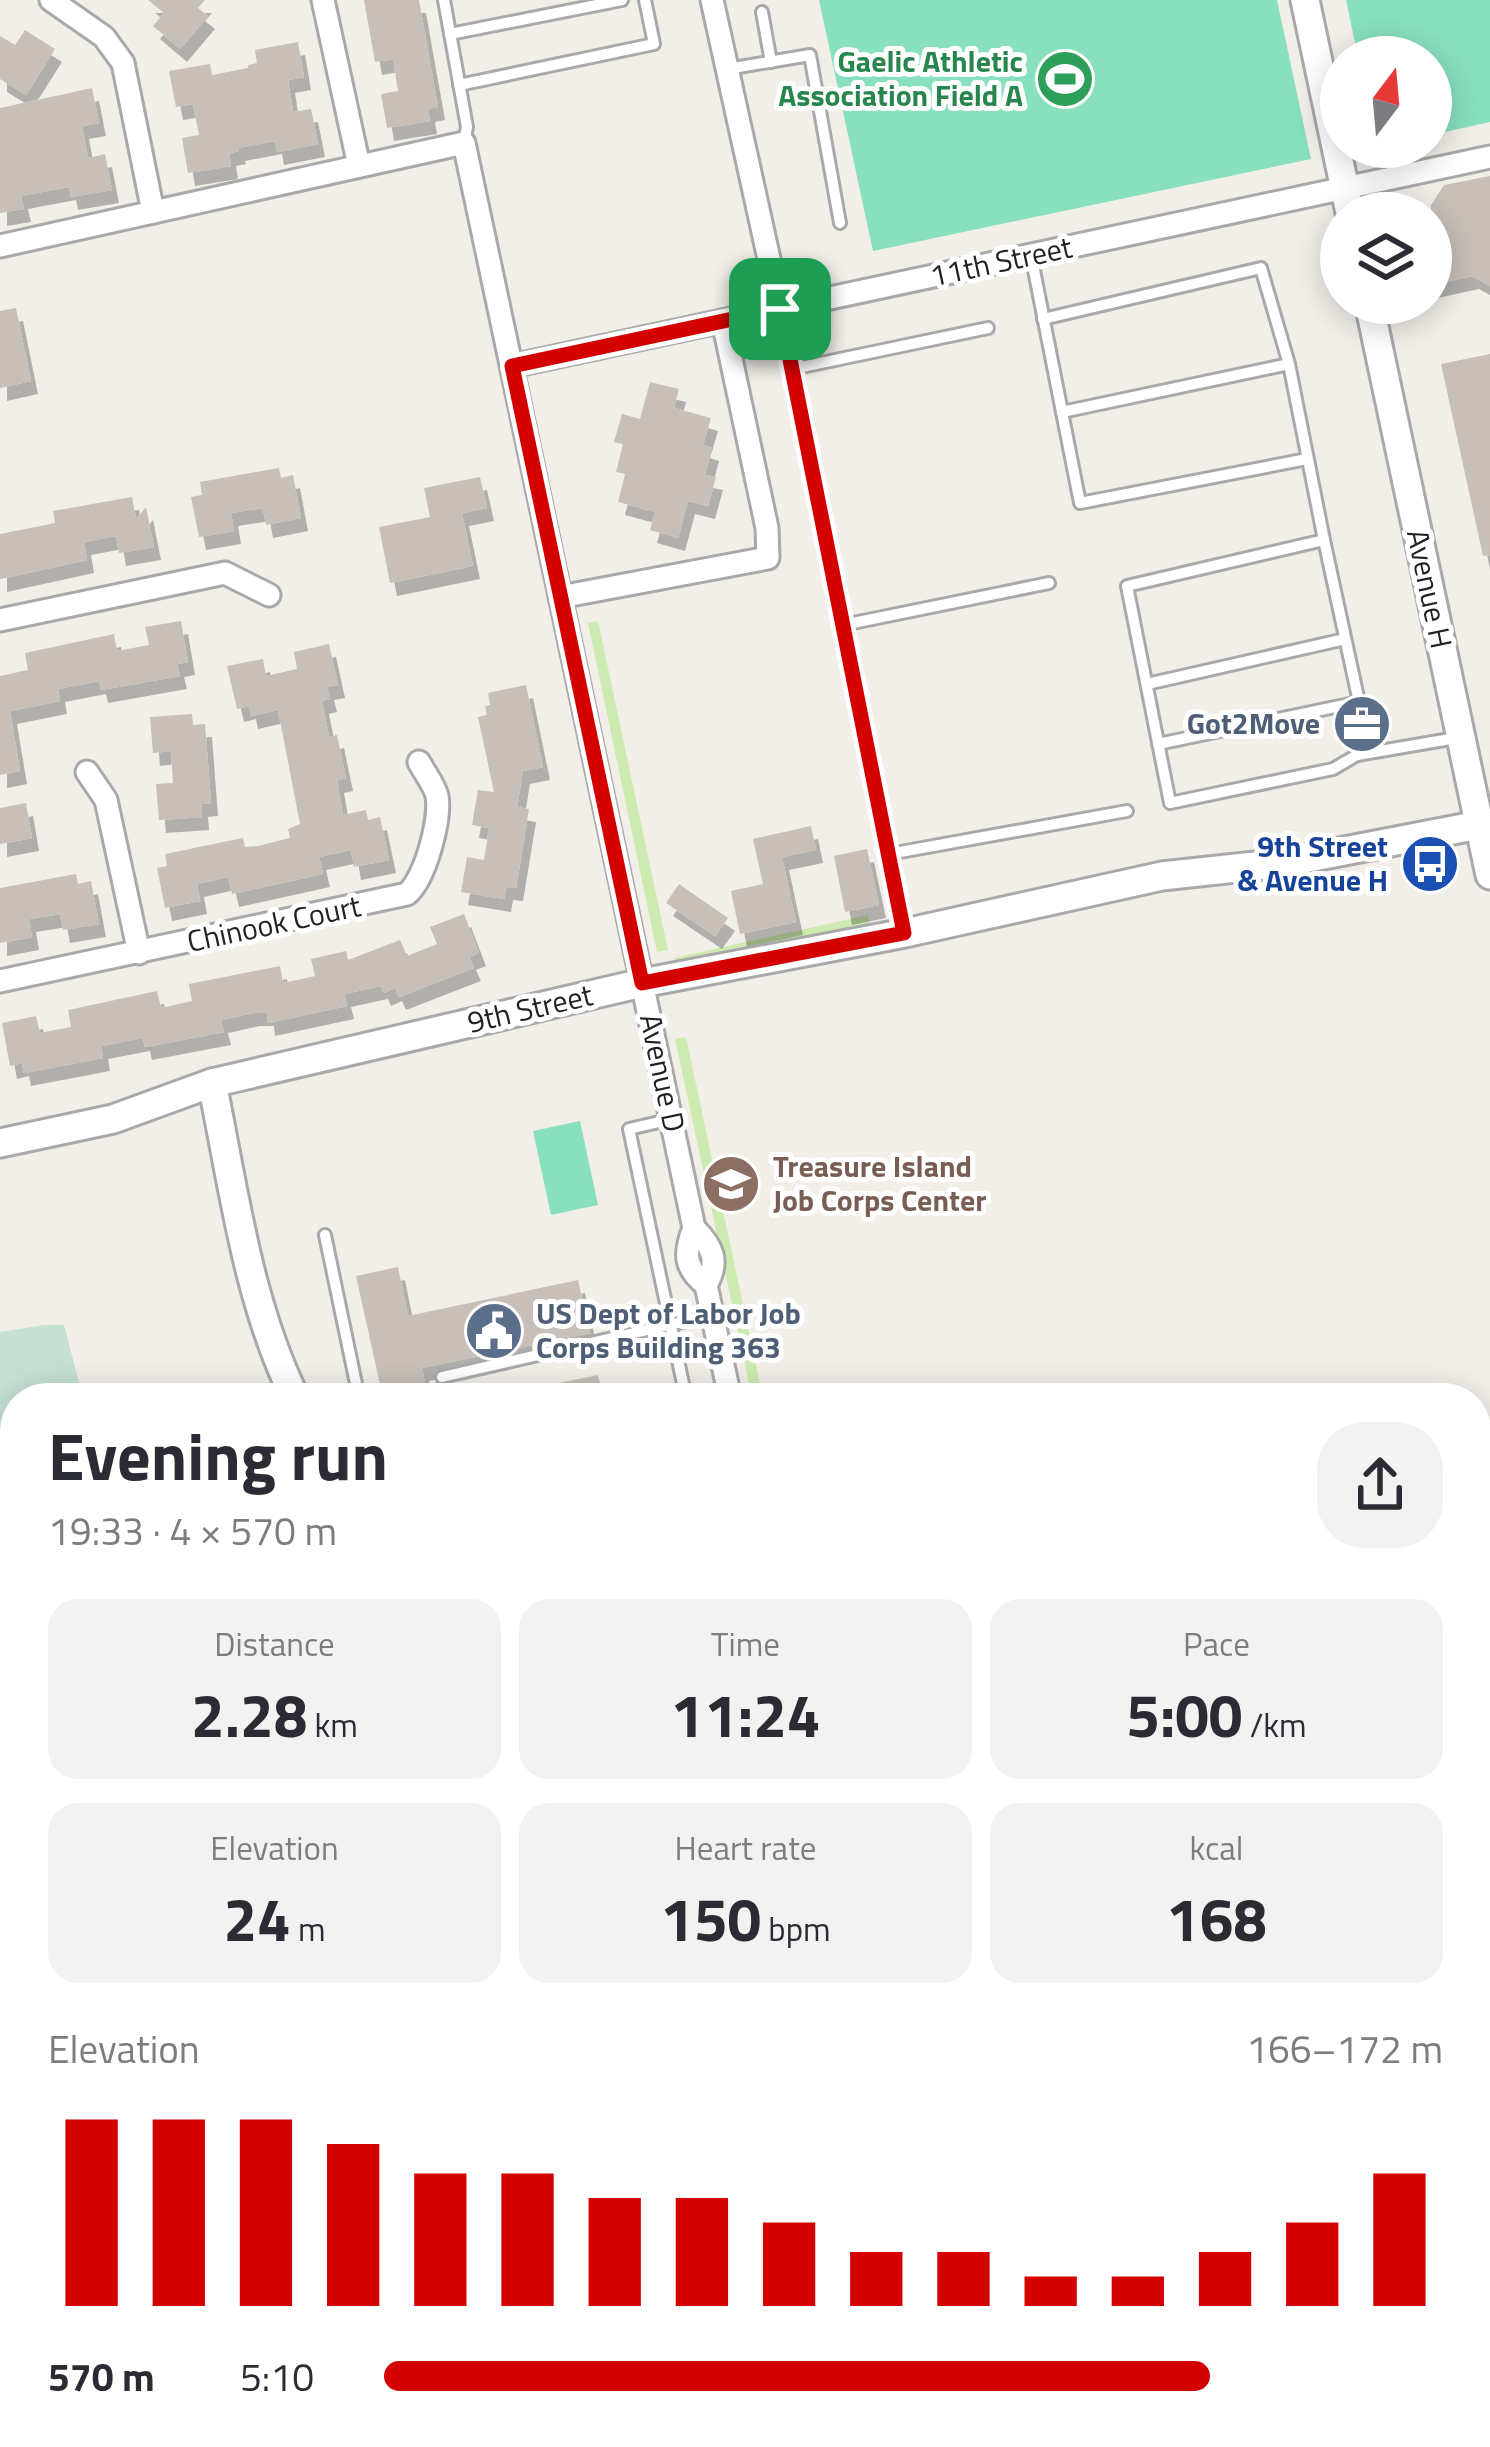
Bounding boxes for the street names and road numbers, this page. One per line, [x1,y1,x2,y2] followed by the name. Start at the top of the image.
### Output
[925,223,1077,299] street label: 11th Street
[1395,525,1465,653] street label: Avenue H
[183,882,365,964] street label: Chinook Court
[463,971,597,1045] street label: 9th Street
[628,1009,698,1136] street label: Avenue D

